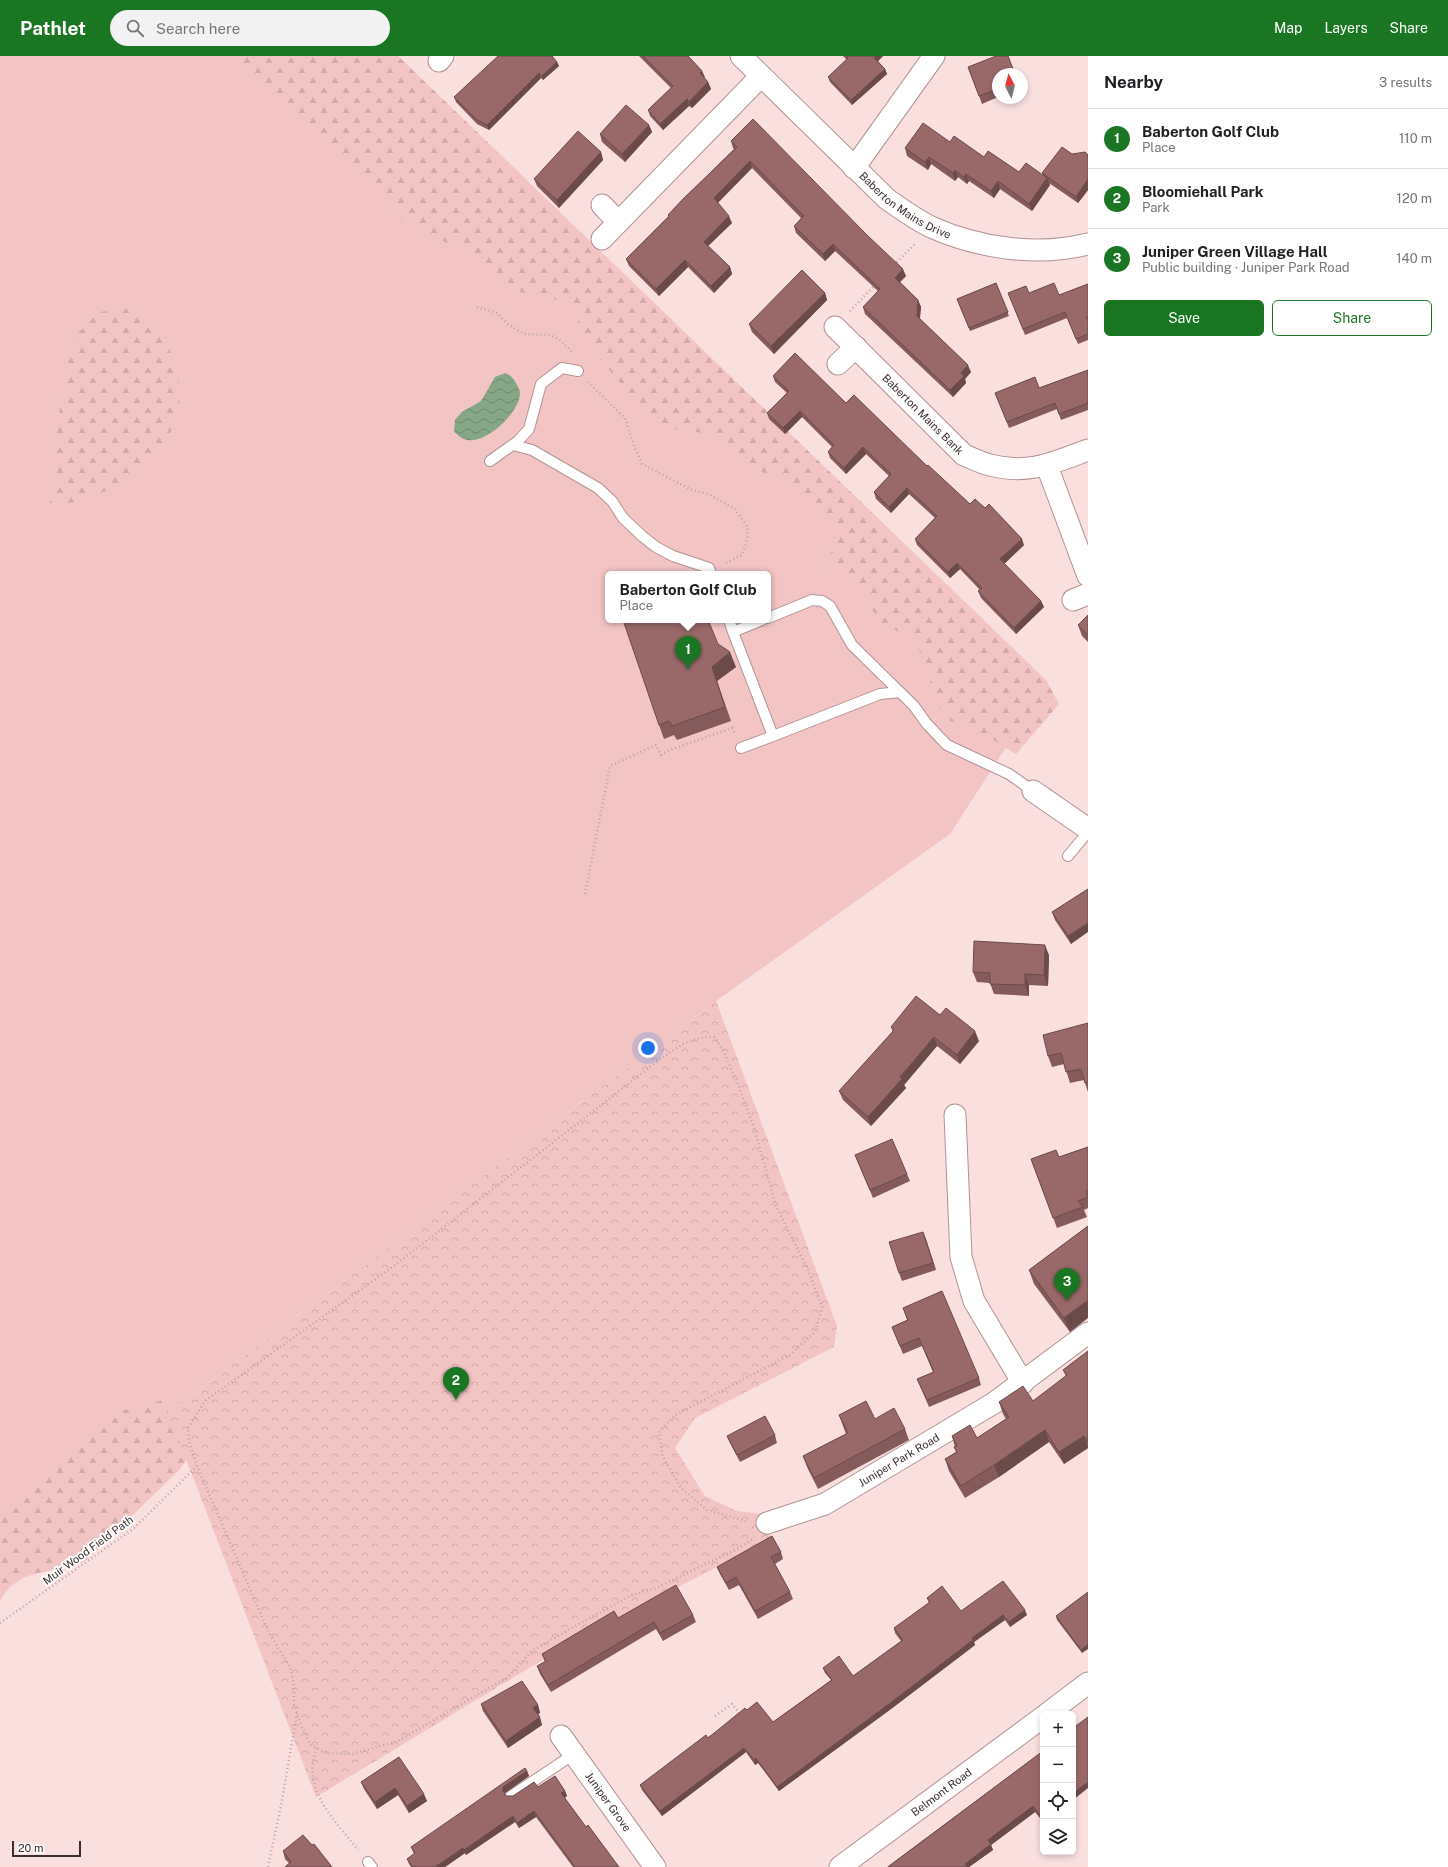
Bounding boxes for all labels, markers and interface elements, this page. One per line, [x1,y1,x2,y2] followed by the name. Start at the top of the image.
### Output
[110,10,390,46] search box
[20,17,86,39] text: Pathlet
[124,17,146,39] icon: search
[156,20,240,37] text: Search here
[1274,20,1302,36] text: Map
[1324,20,1368,36] text: Layers
[1390,20,1428,36] text: Share
[992,68,1028,104] north arrow
[1104,72,1163,92] text: Nearby
[1379,75,1432,90] text: 3 results
[1142,123,1279,140] text: Baberton Golf Club
[1114,131,1120,146] text: 1
[1399,131,1432,146] text: 110 m
[1142,140,1176,155] text: Place
[857,169,953,240] street label: Baberton Mains Drive
[1142,183,1263,200] text: Bloomiehall Park
[1113,191,1121,206] text: 2
[1397,191,1432,206] text: 120 m
[1142,200,1170,215] text: Park
[1142,243,1328,260] text: Juniper Green Village Hall
[1113,251,1121,266] text: 3
[1396,251,1432,266] text: 140 m
[1142,260,1350,275] text: Public building · Juniper Park Road
[1104,300,1264,336] button: Save
[1272,300,1432,336] button: Share
[880,372,966,457] street label: Baberton Mains Bank
[605,571,771,623] popup
[619,581,757,598] text: Baberton Golf Club
[619,598,653,613] text: Place
[675,636,701,669] pin: 1
[638,1038,658,1058] your location
[1054,1268,1080,1301] pin: 3
[443,1367,469,1400] pin: 2
[856,1431,941,1489] street label: Juniper Park Road
[41,1513,135,1587] street label: Muir Wood Field Path
[1040,1711,1076,1855] map controls
[1040,1711,1076,1747] button: +
[1040,1747,1076,1783] button: −
[909,1766,974,1818] street label: Belmont Road
[583,1770,633,1834] street label: Juniper Grove
[1040,1783,1076,1819] button: locate
[1040,1819,1076,1855] button: layers
[12,1839,81,1858] scale bar
[18,1842,43,1854] text: 20 m

